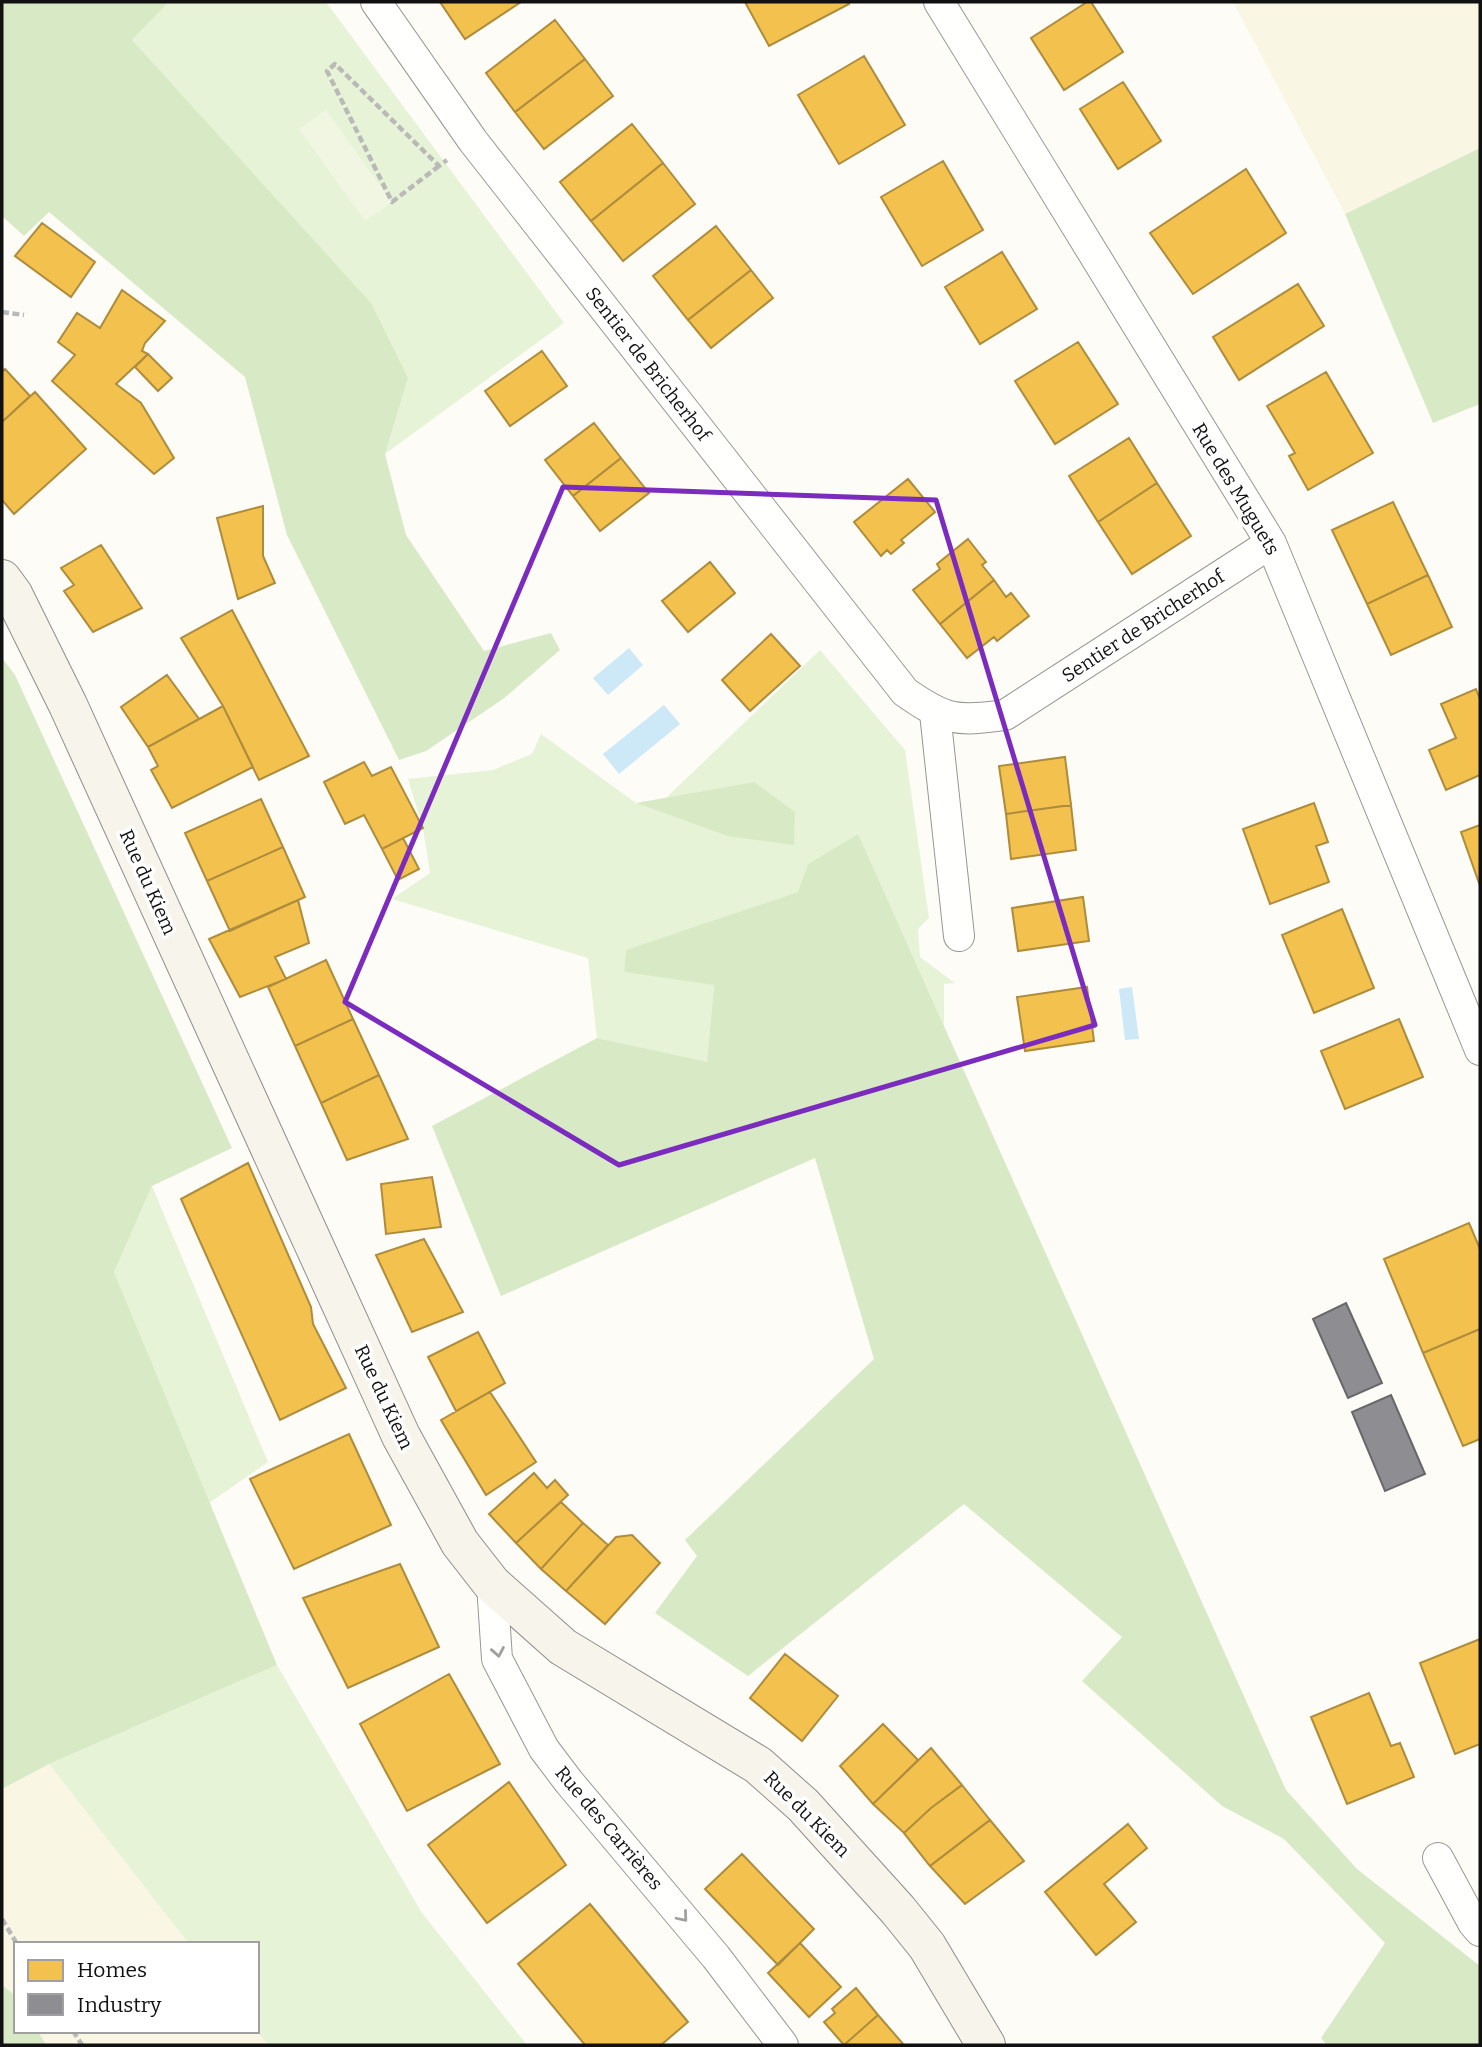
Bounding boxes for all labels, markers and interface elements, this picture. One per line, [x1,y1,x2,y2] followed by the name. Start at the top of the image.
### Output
[581,283,716,447] street label: Sentier de Bricherhof
[1188,419,1284,559] street label: Rue des Muguets
[1058,564,1230,687] street label: Sentier de Bricherhof
[115,826,181,938] street label: Rue du Kiem
[350,1341,418,1453] street label: Rue du Kiem
[490,1646,505,1658] one-way arrow
[550,1761,668,1895] street label: Rue des Carrières
[759,1766,855,1862] street label: Rue du Kiem
[674,1909,687,1922] one-way arrow
[14,1942,259,2033] legend
[77,1957,147,1983] text: Homes
[77,1992,162,2018] text: Industry

